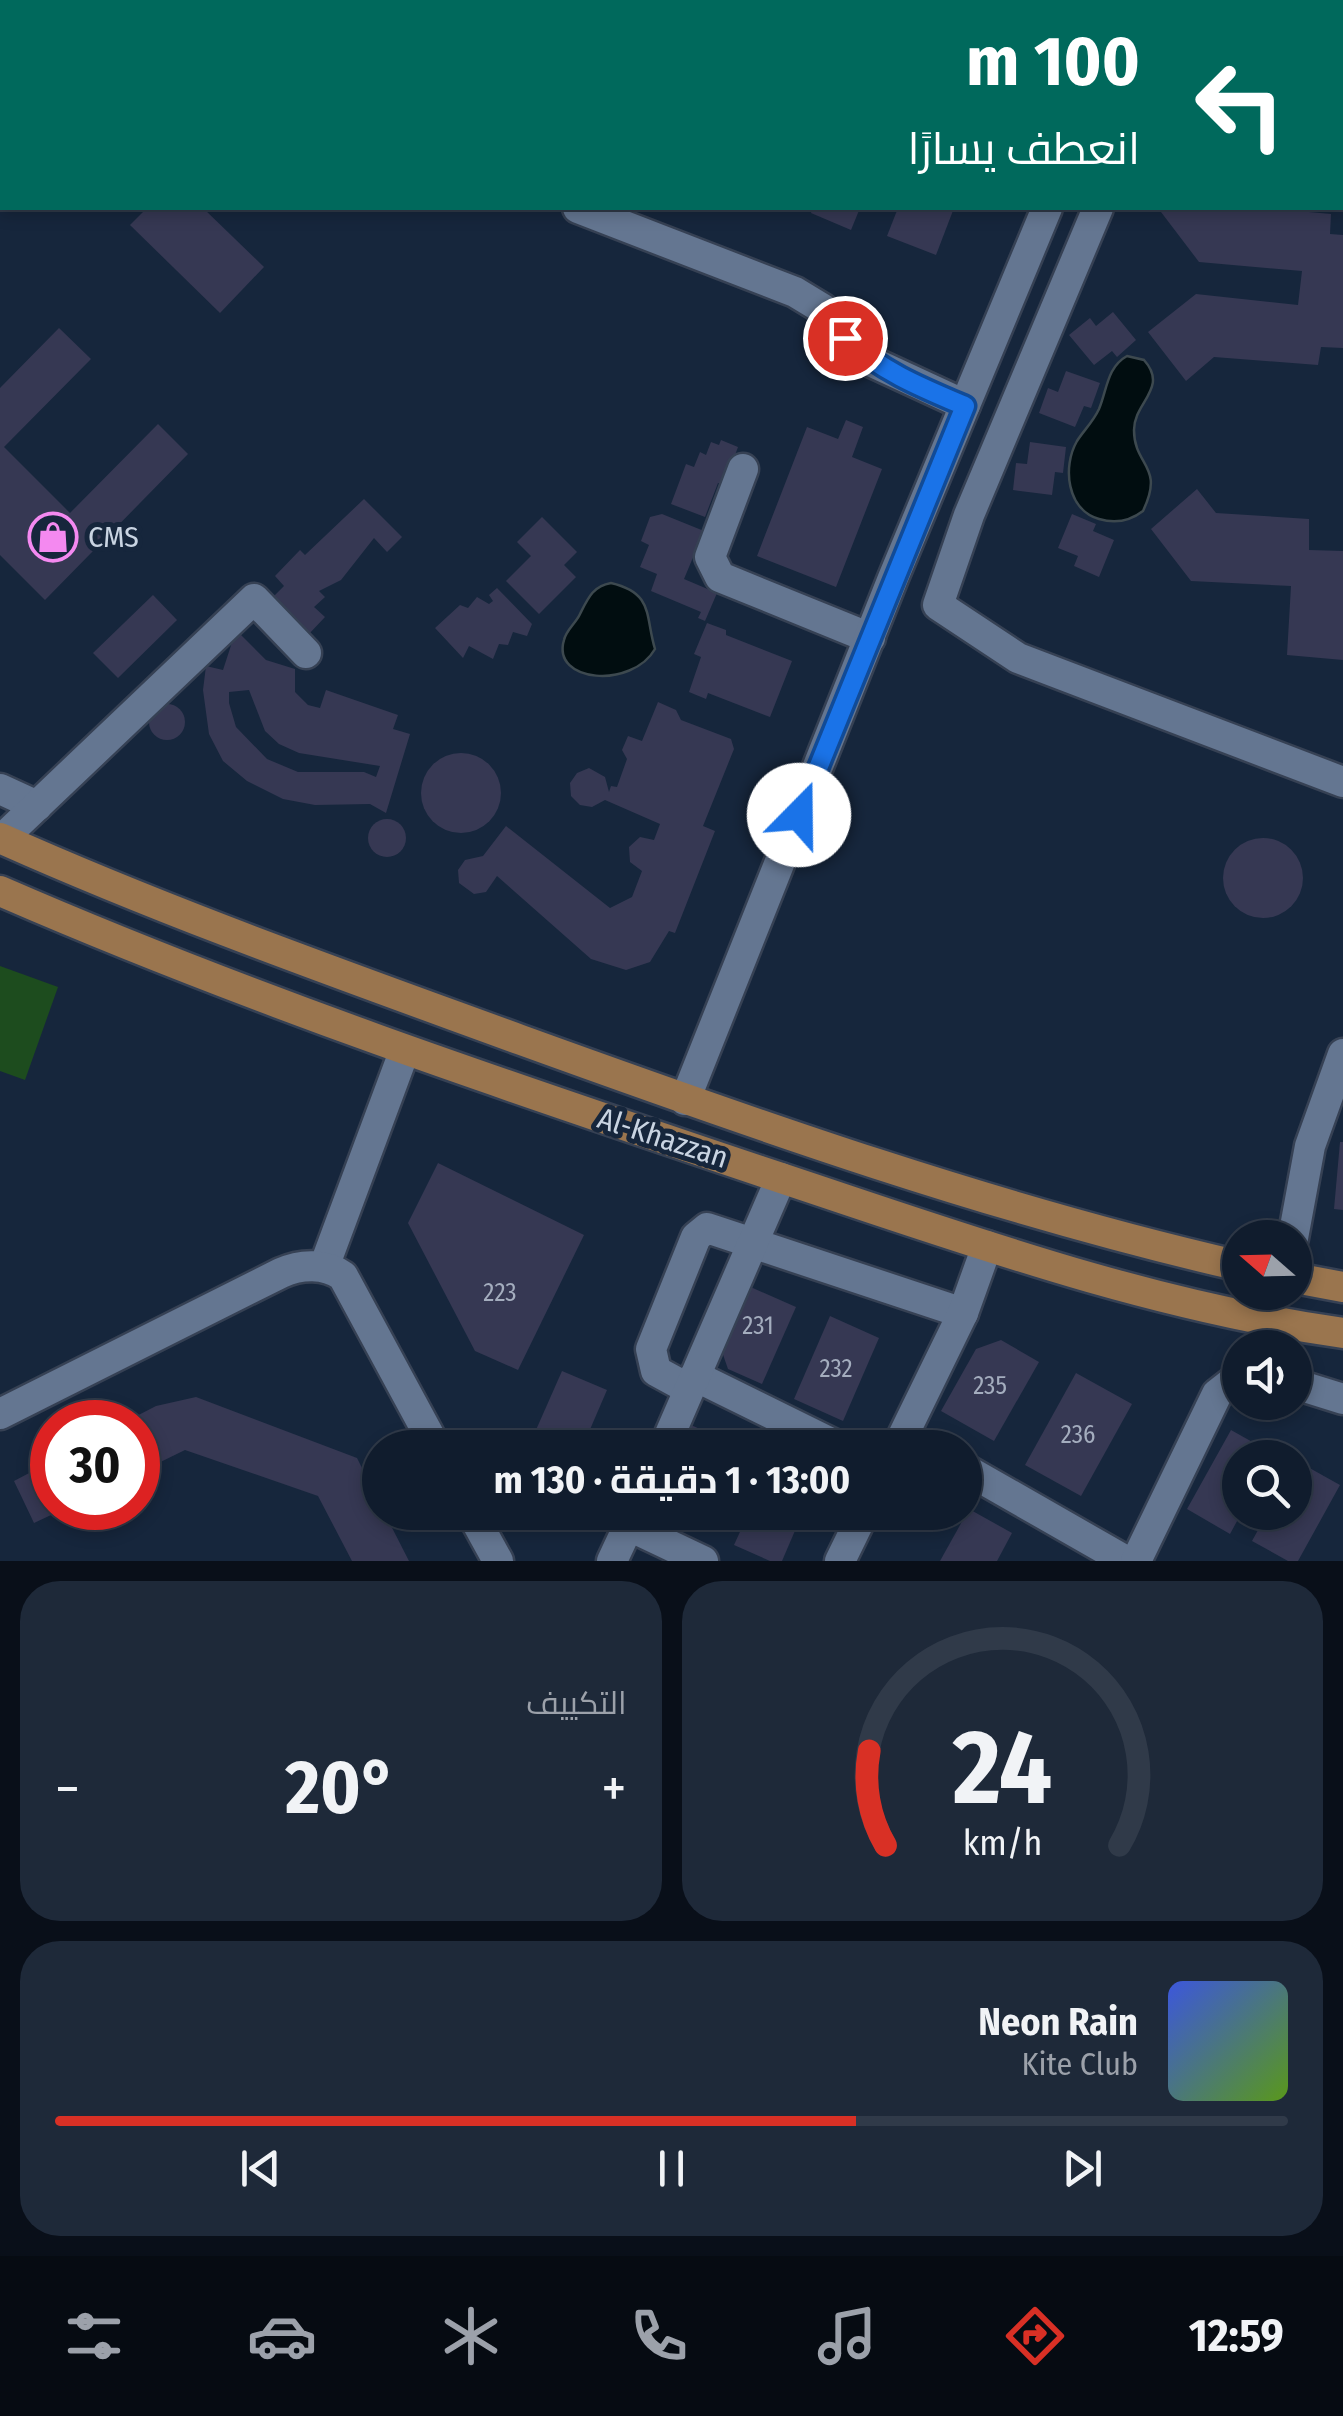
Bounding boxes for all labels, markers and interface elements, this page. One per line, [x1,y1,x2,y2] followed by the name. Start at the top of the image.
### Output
[966,20,1140,104] text: 100 m
[1175,40,1305,170] icon: left
[908,122,1140,176] text: انعطف يسارًا
[803,296,888,381] pin
[818,311,873,366] icon: arrive
[27,511,79,563] shop icon: CMS
[88,519,139,555] place label: CMS
[747,763,851,867] position arrow
[593,1100,733,1176] street label: Al-Khazzan
[1222,1220,1312,1310] north arrow
[1222,1220,1312,1530] map controls
[483,1278,517,1308] house number: 223
[742,1311,774,1341] house number: 231
[1222,1330,1312,1420] button: sound
[819,1354,853,1384] house number: 232
[973,1371,1007,1401] house number: 235
[30,1400,160,1530] speed limit sign: 30
[1061,1420,1095,1450] house number: 236
[1222,1440,1312,1530] button: search
[494,1457,850,1503] text: 13:00 · 1 دقيقة · 130 m
[526,1684,627,1722] text: التكييف
[951,1706,1052,1831] text: 24
[285,1743,396,1833] text: 20°
[55,1756,80,1822] text: −
[601,1756,627,1822] text: +
[962,1822,1042,1864] text: km/h
[978,1999,1138,2045] text: Neon Rain
[1022,2045,1138,2083] text: Kite Club
[233,2141,288,2196] icon: previous
[644,2141,699,2196] icon: pause
[1055,2141,1110,2196] icon: next
[59,2301,129,2371] icon: filters
[247,2301,317,2371] icon: car
[436,2301,506,2371] icon: climate
[624,2301,694,2371] icon: phone
[812,2301,882,2371] icon: music
[1000,2301,1070,2371] icon: directions
[1189,2309,1284,2363] text: 12:59

